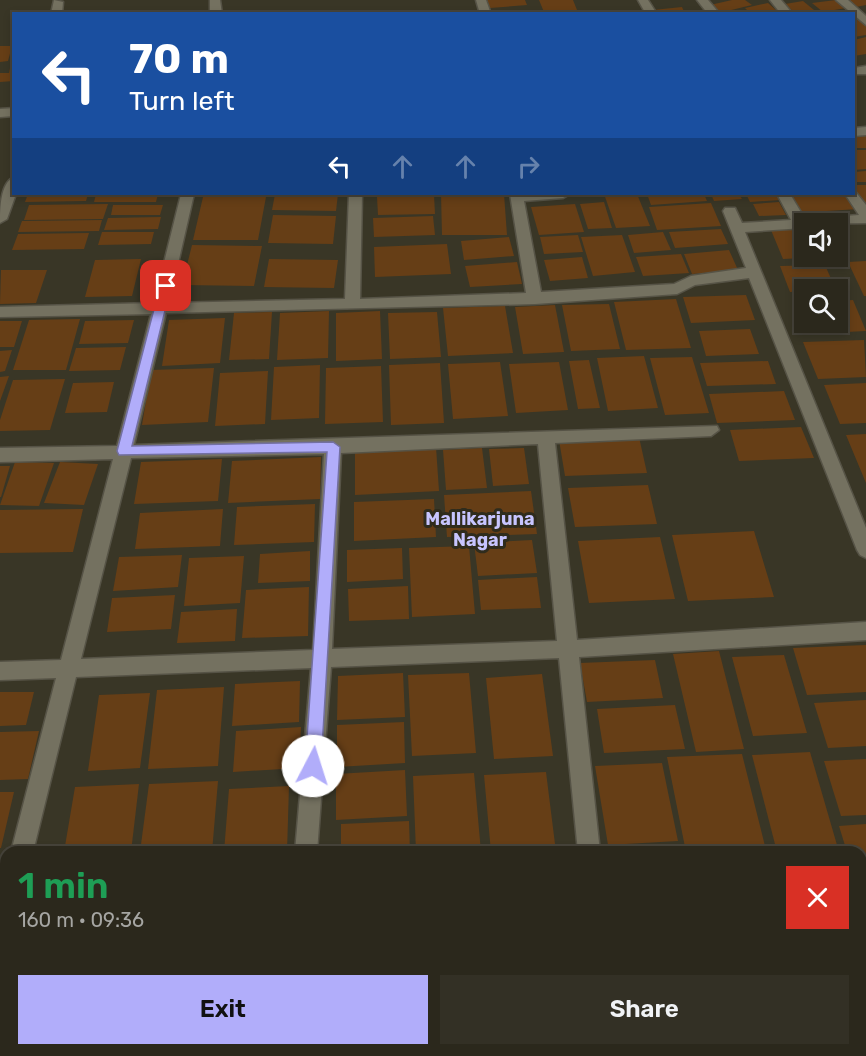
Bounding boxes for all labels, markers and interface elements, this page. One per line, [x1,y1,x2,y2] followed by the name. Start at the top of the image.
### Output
[129,34,229,84] text: 70 m
[30,36,108,114] icon: left
[129,85,234,117] text: Turn left
[323,150,356,183] icon: left
[386,150,419,183] icon: ahead
[449,150,482,183] icon: ahead
[512,150,545,183] icon: right
[794,213,848,333] map controls
[794,213,848,267] button: sound
[140,260,191,311] pin
[149,269,182,302] icon: arrive
[794,279,848,333] button: search
[425,508,535,551] district label: Mallikarjuna Nagar
[281,734,345,798] position arrow
[18,864,109,907] text: 1 min
[786,866,849,929] button: close
[18,908,144,932] text: 160 m · 09:36
[18,975,428,1044] button: Exit
[440,975,849,1044] button: Share

